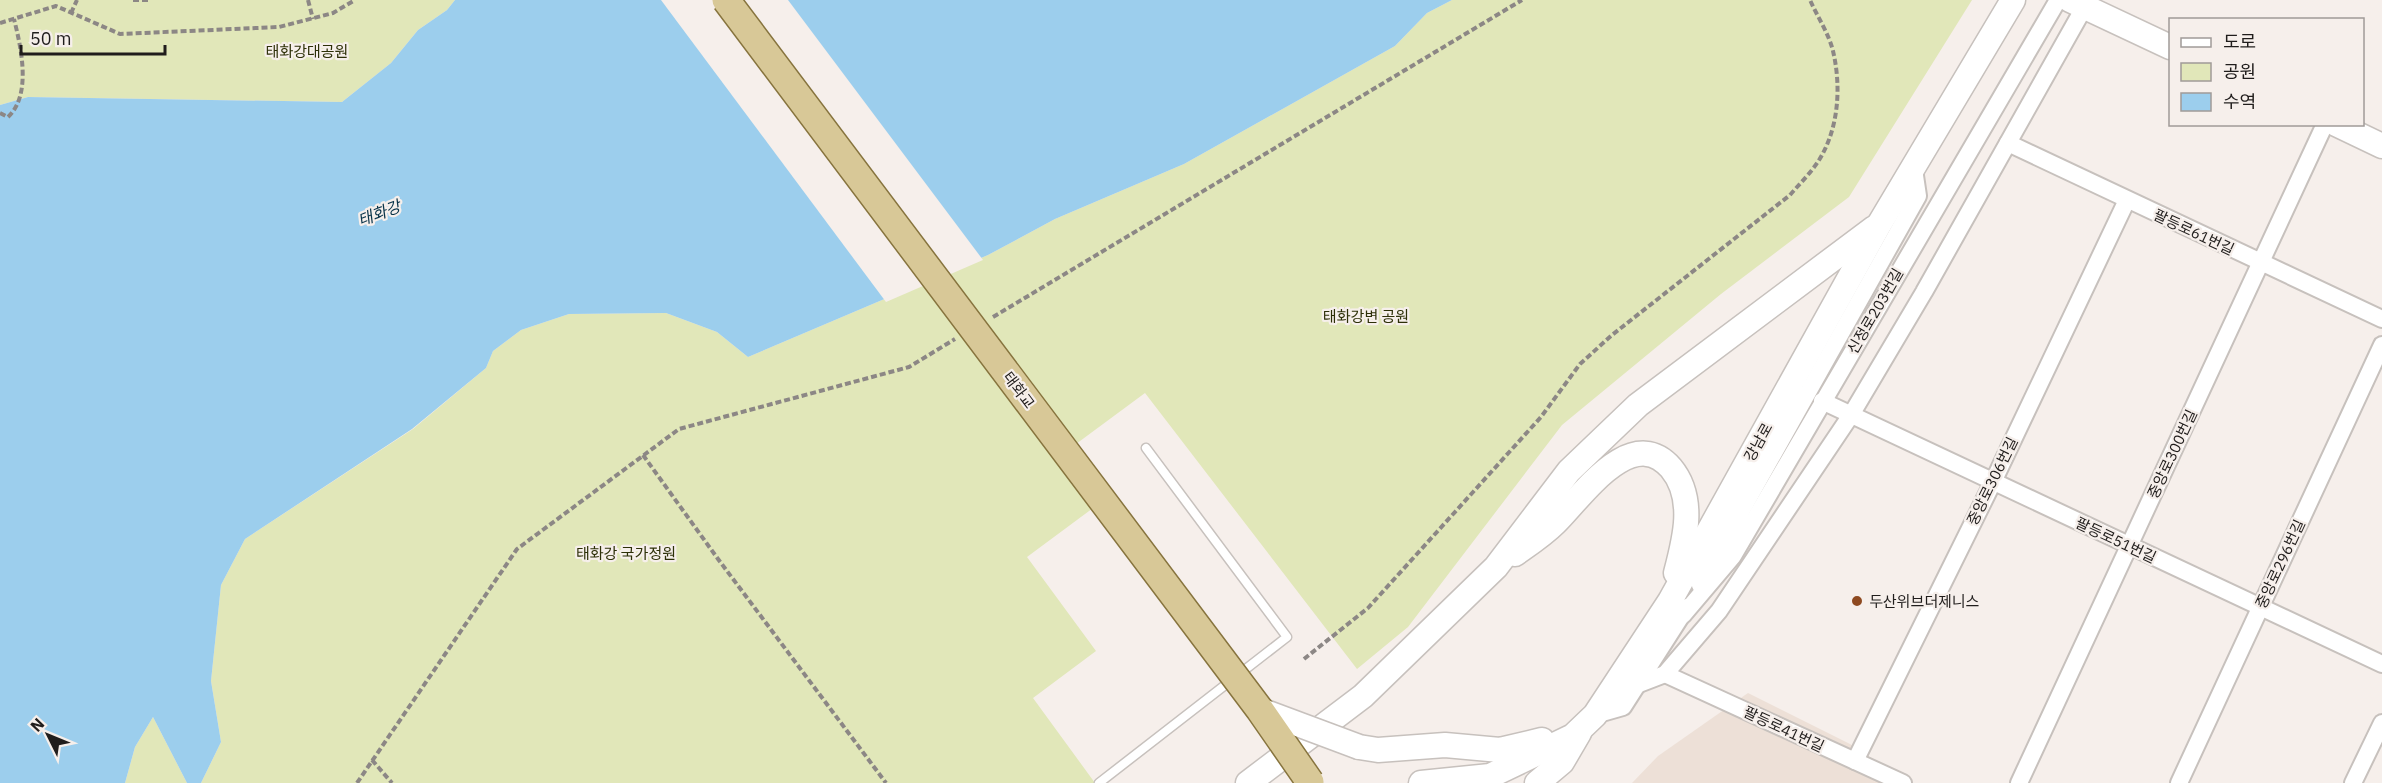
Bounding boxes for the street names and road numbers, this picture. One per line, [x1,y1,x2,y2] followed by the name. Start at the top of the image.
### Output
[2151,205,2237,259] street label: 팔등로61번길
[1843,265,1907,357] street label: 신정로203번길
[999,368,1039,412] street label: 태화교
[2143,406,2201,502] street label: 중앙로300번길
[1740,419,1776,465] street label: 강남로
[1962,434,2022,528] street label: 중앙로306번길
[2073,513,2159,567] street label: 팔등로51번길
[2251,516,2309,612] street label: 중앙로296번길
[1741,702,1827,756] street label: 팔등로41번길

